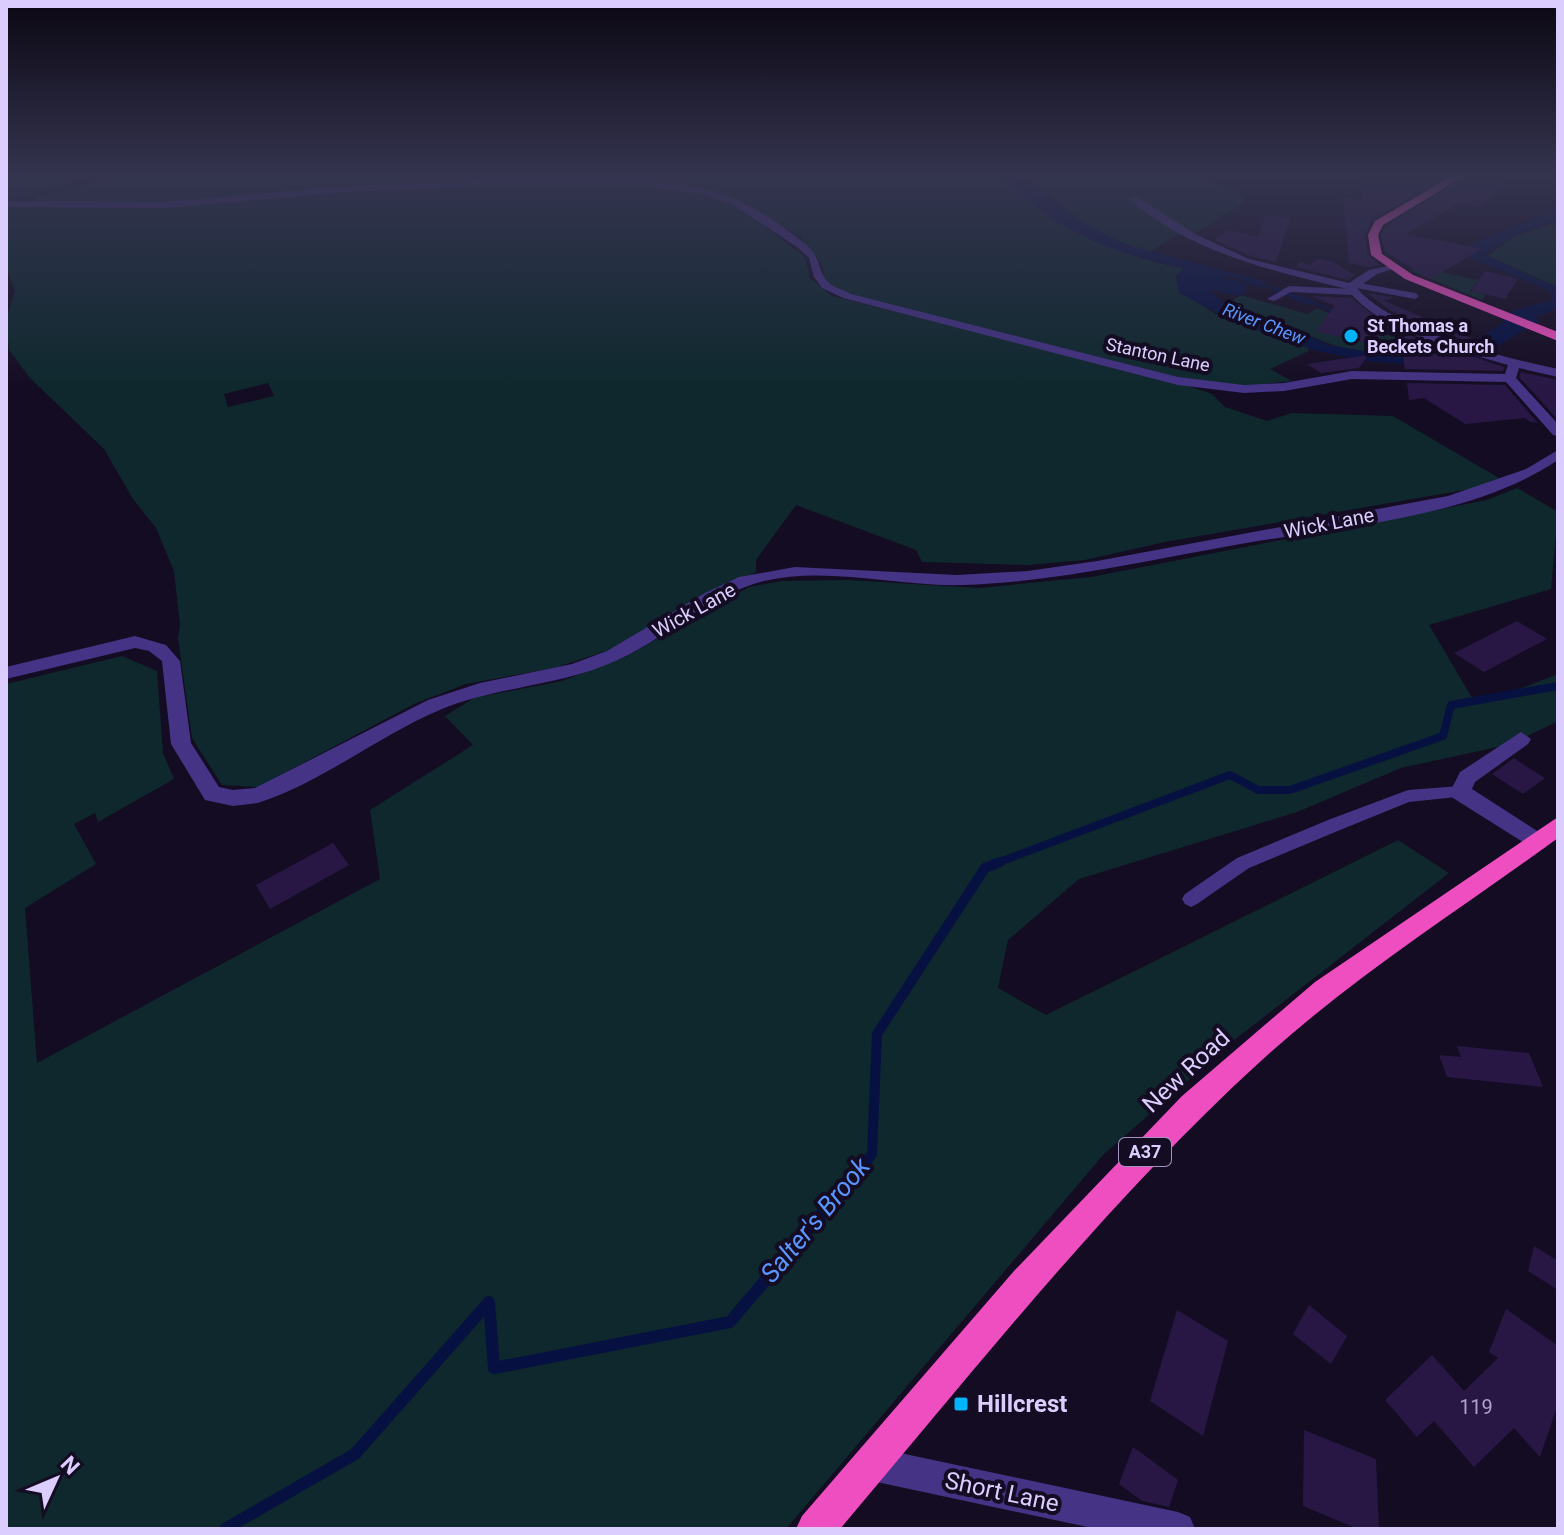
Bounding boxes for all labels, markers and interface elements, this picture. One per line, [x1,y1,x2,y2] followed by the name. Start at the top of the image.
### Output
[1220,298,1309,349] water label: River Chew
[1367,315,1494,357] place label: St Thomas a Beckets Church
[1342,327,1360,345] marker: St Thomas a Beckets Church
[1104,333,1212,376] street label: Stanton Lane
[1282,502,1376,544] street label: Wick Lane
[648,577,740,643] street label: Wick Lane
[1137,1024,1235,1118] street label: New Road
[1119,1138,1171,1166] road number: A37
[754,1151,877,1288] water label: Salter's Brook
[977,1390,1067,1418] place label: Hillcrest
[952,1395,970,1413] marker: Hillcrest
[1459,1395,1493,1419] house number: 119
[16,1439,96,1519] north arrow
[56,1451,84,1480] text: N
[943,1466,1061,1518] street label: Short Lane

